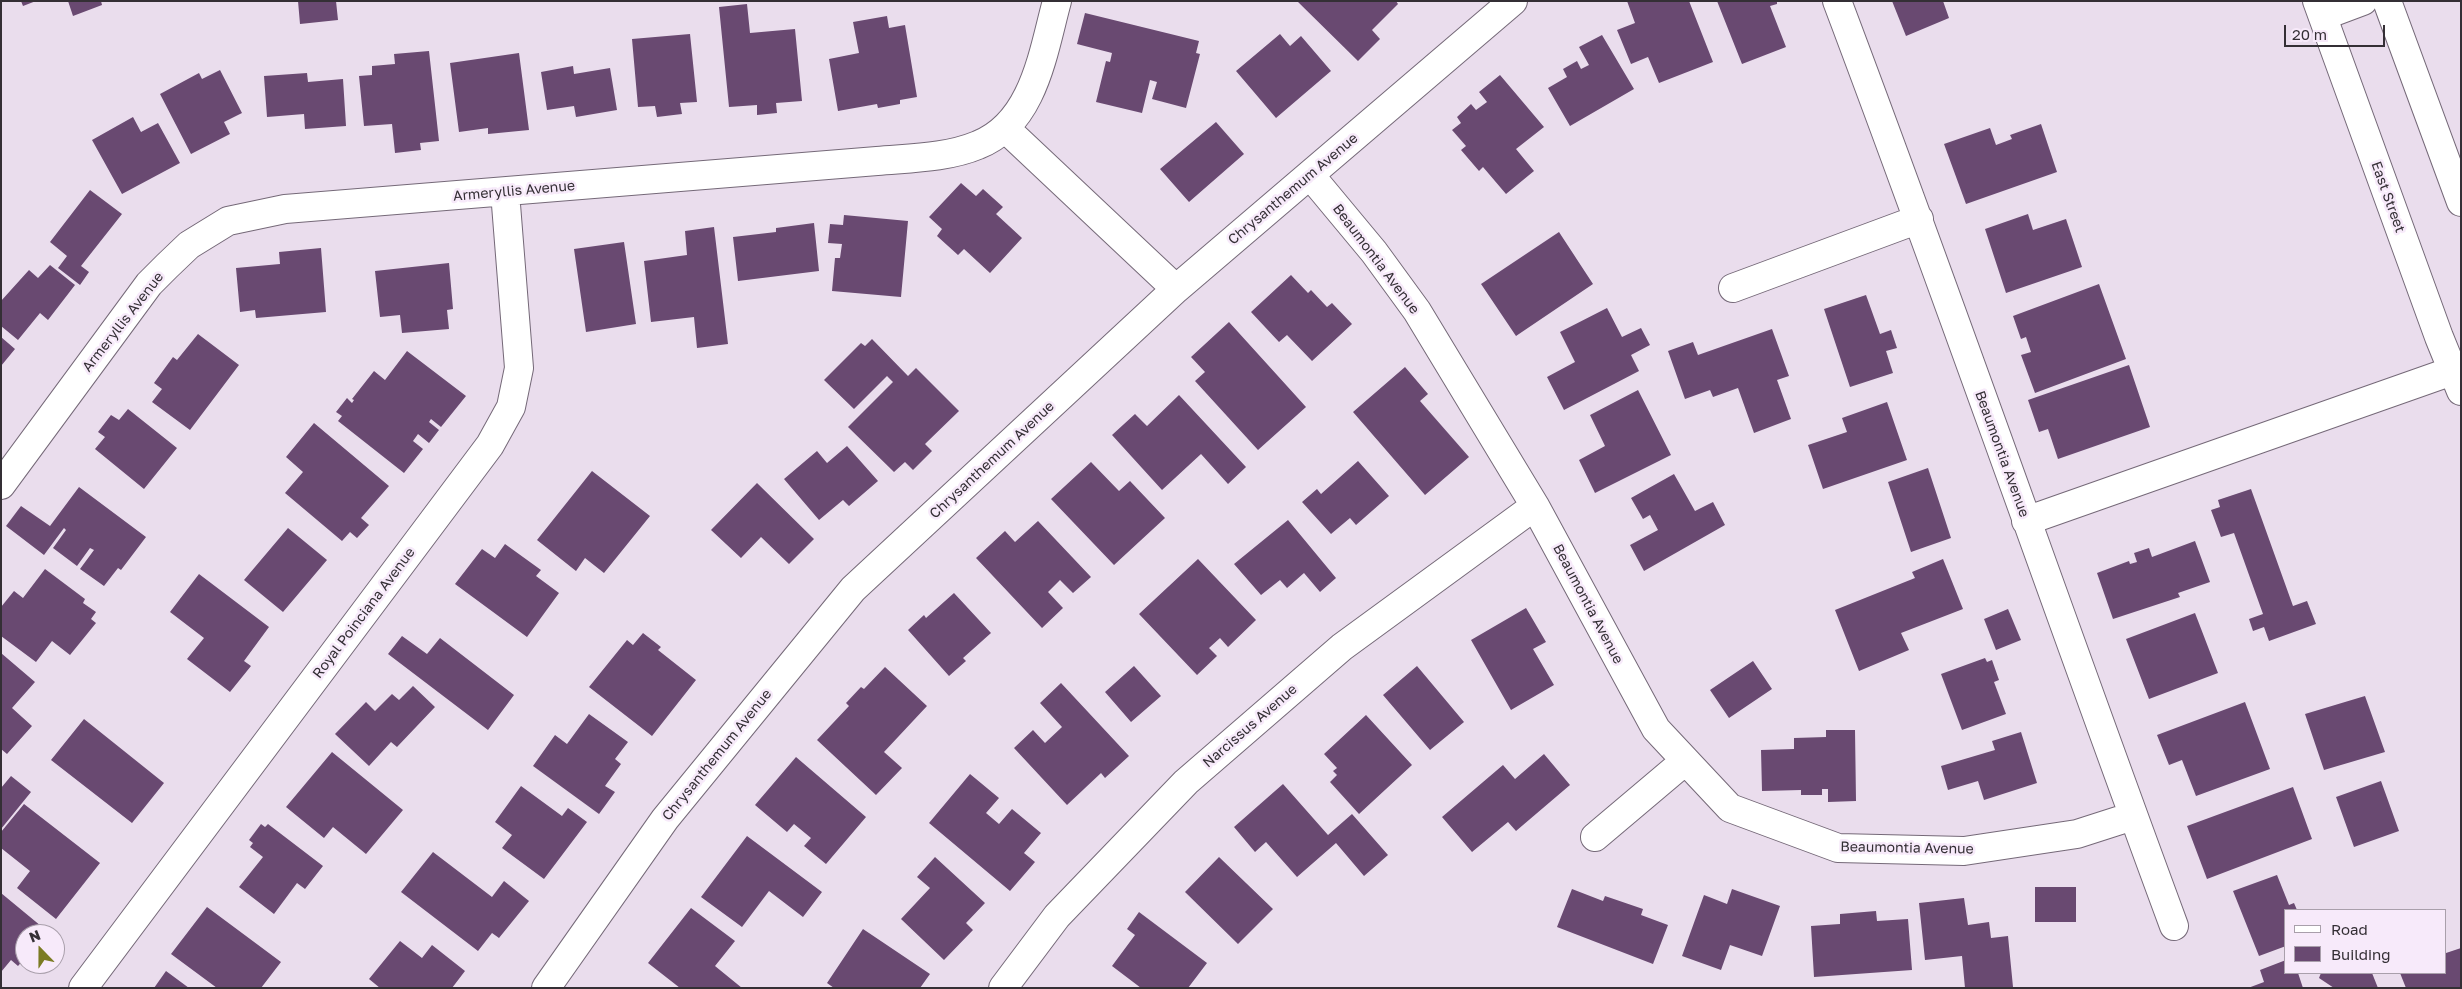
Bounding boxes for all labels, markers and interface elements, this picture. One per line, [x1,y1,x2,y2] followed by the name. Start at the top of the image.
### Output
[2287,15,2388,47] scale bar
[2292,25,2327,43] text: 20 m
[1225,130,1361,248] street label: Chrysanthemum Avenue
[2367,159,2409,235] street label: East Street
[452,177,576,205] street label: Armeryllis Avenue
[1329,201,1423,317] street label: Beaumontia Avenue
[79,269,167,375] street label: Armeryllis Avenue
[1971,388,2033,520] street label: Beaumontia Avenue
[926,398,1058,522] street label: Chrysanthemum Avenue
[1549,541,1627,667] street label: Beaumontia Avenue
[309,544,419,682] street label: Royal Poinciana Avenue
[1200,681,1300,771] street label: Narcissus Avenue
[659,686,775,824] street label: Chrysanthemum Avenue
[1840,838,1974,858] street label: Beaumontia Avenue
[2284,909,2447,974] legend
[2331,920,2368,938] text: Road
[15,924,65,974] north arrow
[26,926,43,945] text: N
[2331,945,2391,963] text: Building

